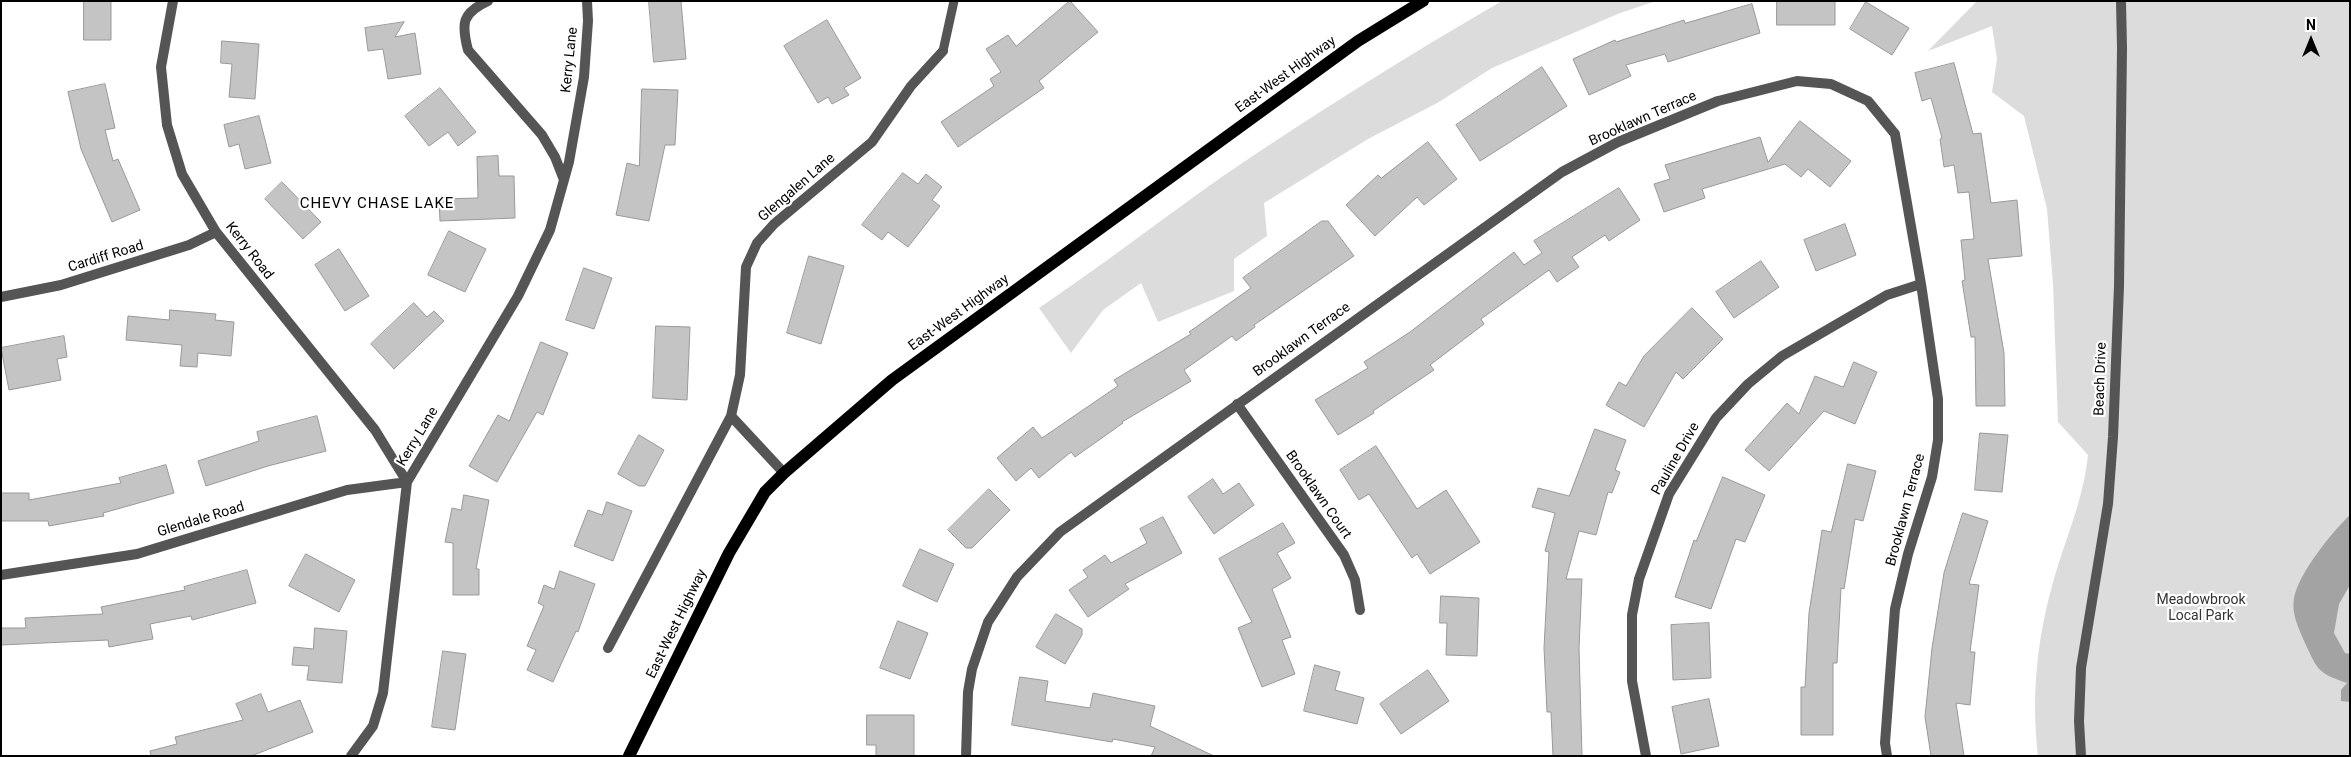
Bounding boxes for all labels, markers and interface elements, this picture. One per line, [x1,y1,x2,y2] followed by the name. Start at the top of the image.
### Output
[2286,15,2336,65] north arrow
[2306,17,2316,33] text: N
[558,26,582,94] street label: Kerry Lane
[1233,33,1339,117] street label: East-West Highway
[1587,88,1699,150] street label: Brooklawn Terrace
[755,150,839,226] street label: Glengalen Lane
[298,195,456,213] district label: CHEVY CHASE LAKE
[221,219,277,283] street label: Kerry Road
[66,238,146,276] street label: Cardiff Road
[906,271,1012,355] street label: East-West Highway
[1250,299,1354,381] street label: Brooklawn Terrace
[2091,342,2111,416] street label: Beach Drive
[394,404,442,470] street label: Kerry Lane
[1648,420,1704,498] street label: Pauline Drive
[1281,448,1355,542] street label: Brooklawn Court
[1883,452,1929,568] street label: Brooklawn Terrace
[155,499,247,541] street label: Glendale Road
[643,566,711,682] street label: East-West Highway
[2156,592,2246,624] park label: Meadowbrook Local Park

